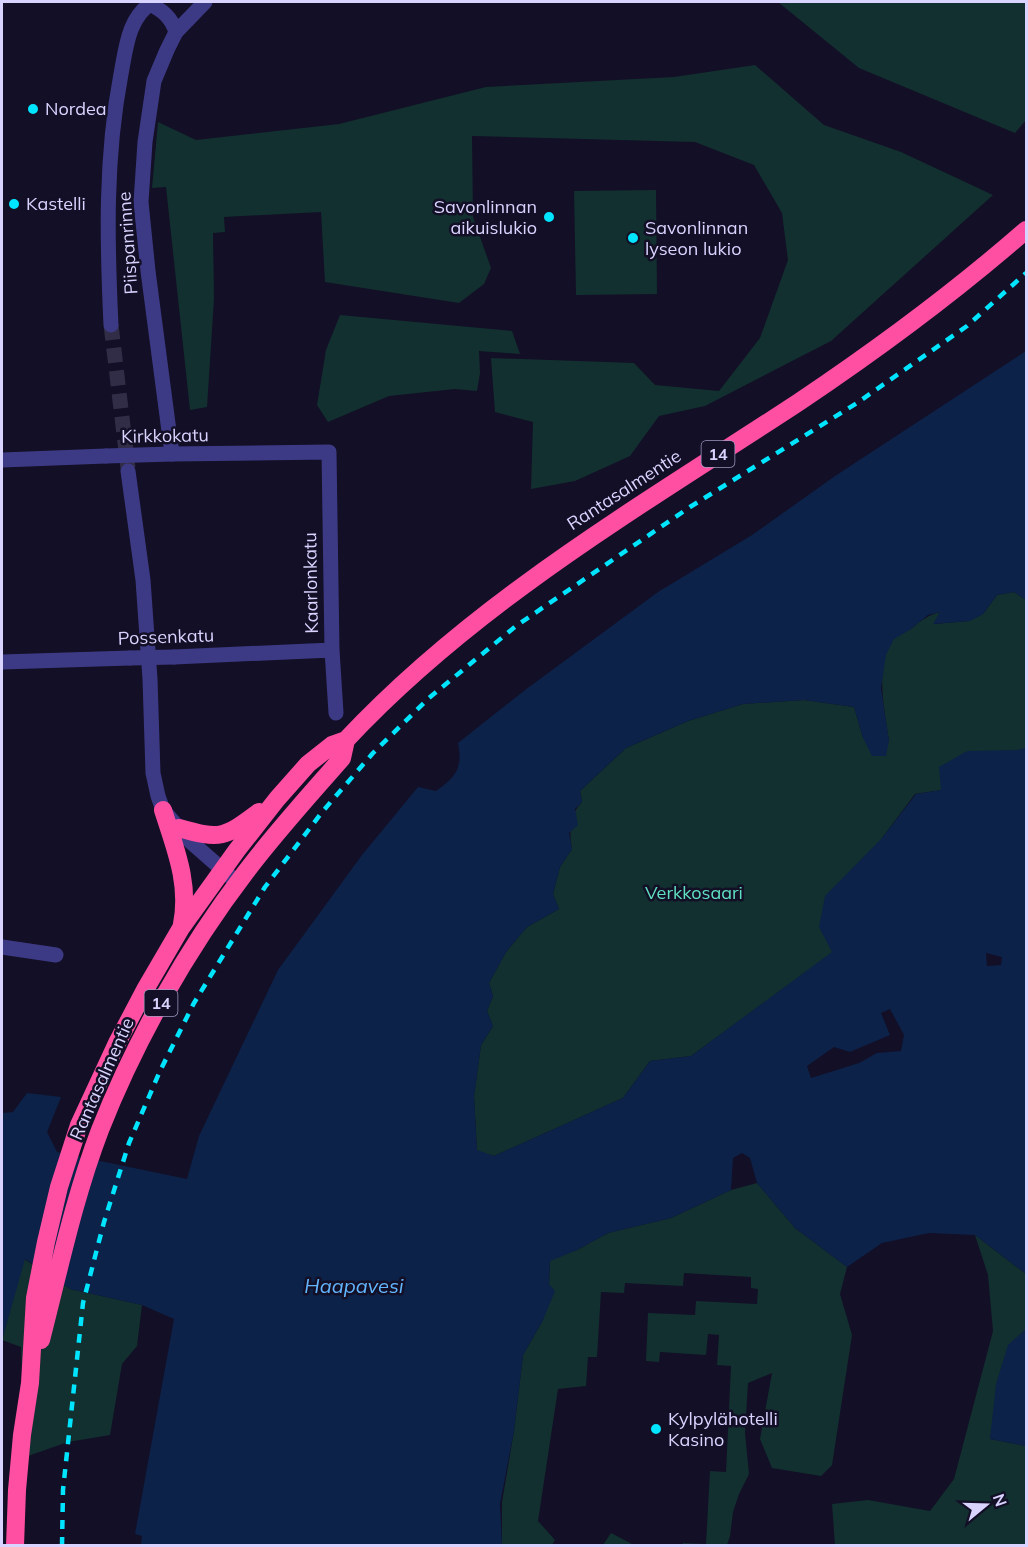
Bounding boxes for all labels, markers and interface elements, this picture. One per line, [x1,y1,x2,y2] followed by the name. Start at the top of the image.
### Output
[45,97,107,120] place label: Nordea
[26,102,40,116] marker: Nordea
[112,191,143,295] street label: Piispanrinne
[26,192,86,215] place label: Kastelli
[434,195,537,239] place label: Savonlinnan aikuislukio
[7,197,21,211] marker: Kastelli
[542,210,556,224] marker: Savonlinnan aikuislukio
[645,216,748,260] place label: Savonlinnan lyseon lukio
[626,231,640,245] marker: Savonlinnan lyseon lukio
[121,423,209,448] street label: Kirkkokatu
[702,441,734,467] road number: 14
[562,444,685,535] street label: Rantasalmentie
[298,532,323,634] street label: Kaarlonkatu
[117,623,215,650] street label: Possenkatu
[645,881,743,904] park label: Verkkosaari
[144,990,178,1016] road number: 14
[64,1014,139,1143] street label: Rantasalmentie
[304,1273,404,1298] water label: Haapavesi
[668,1407,778,1451] place label: Kylpylähotelli Kasino
[649,1422,663,1436] marker: Kylpylähotelli Kasino
[956,1475,1016,1535] north arrow
[989,1491,1012,1509] text: N

